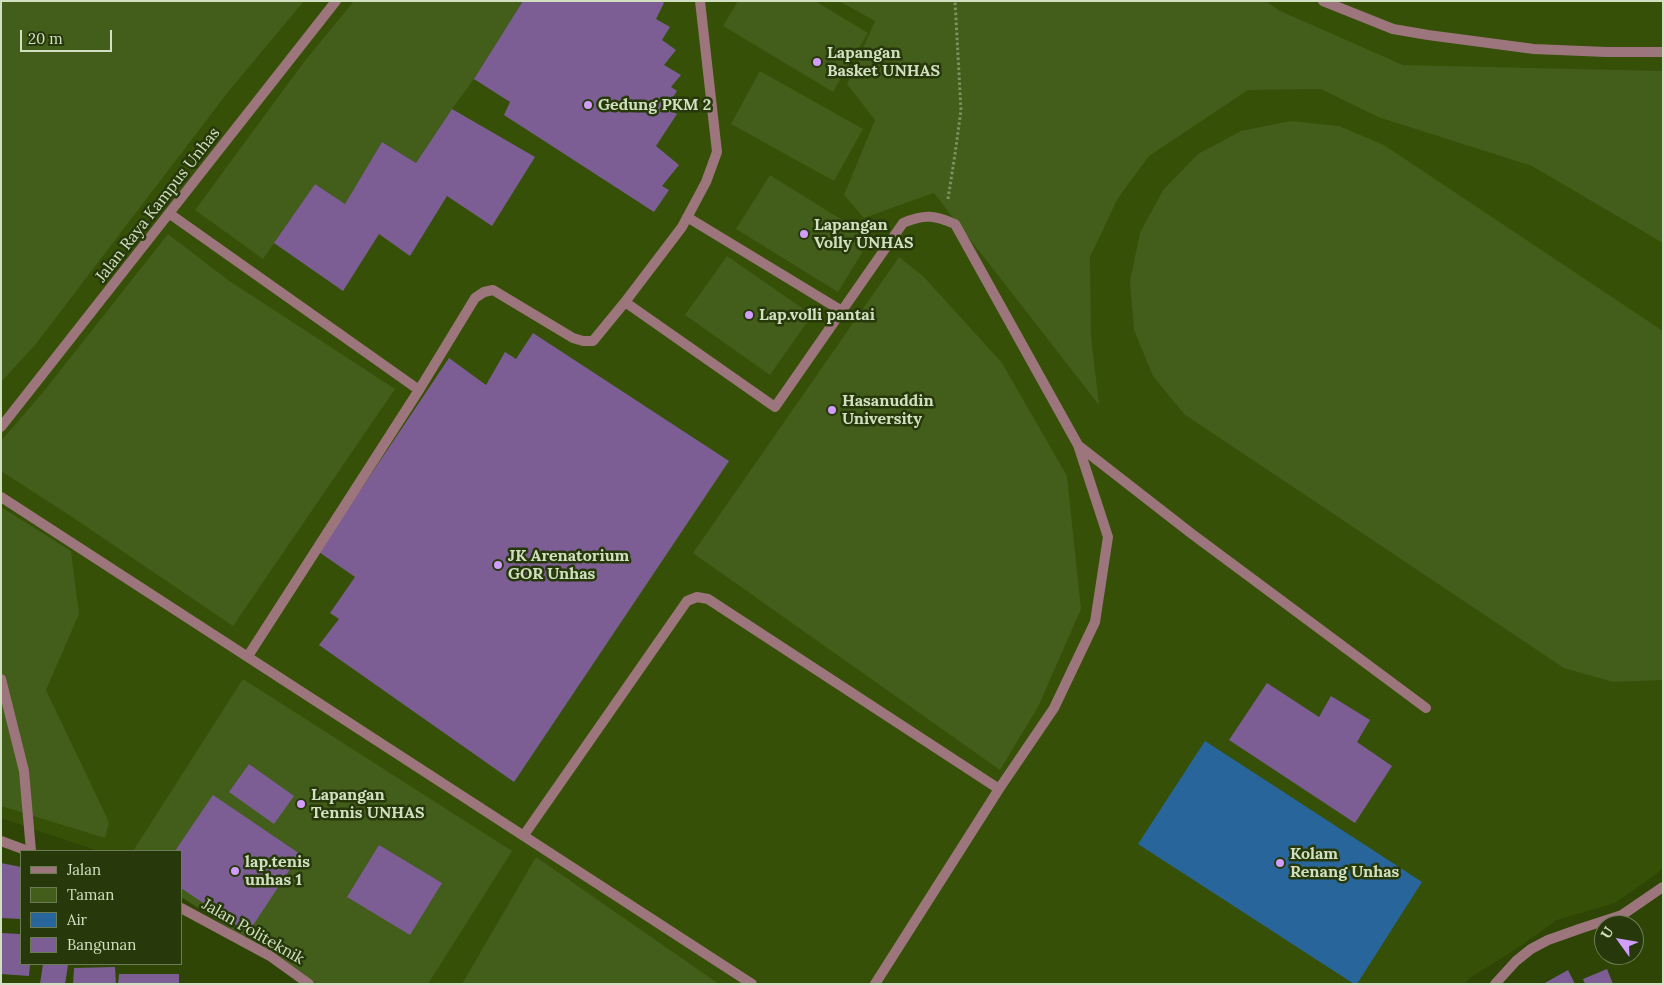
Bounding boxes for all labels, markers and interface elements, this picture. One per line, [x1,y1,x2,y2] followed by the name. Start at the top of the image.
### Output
[22,20,115,52] scale bar
[28,29,63,48] text: 20 m
[827,43,940,81] place label: Lapangan Basket UNHAS
[811,56,823,68] marker: Lapangan Basket UNHAS
[598,95,711,115] place label: Gedung PKM 2
[582,99,594,111] marker: Gedung PKM 2
[92,124,224,286] street label: Jalan Raya Kampus Unhas
[814,215,914,253] place label: Lapangan Volly UNHAS
[798,228,810,240] marker: Lapangan Volly UNHAS
[759,305,875,325] place label: Lap.volli pantai
[743,309,755,321] marker: Lap.volli pantai
[842,391,934,429] place label: Hasanuddin University
[826,404,838,416] marker: Hasanuddin University
[508,546,629,584] place label: JK Arenatorium GOR Unhas
[492,559,504,571] marker: JK Arenatorium GOR Unhas
[311,785,425,823] place label: Lapangan Tennis UNHAS
[295,798,307,810] marker: Lapangan Tennis UNHAS
[1290,844,1399,882] place label: Kolam Renang Unhas
[20,850,182,965] legend
[245,852,310,890] place label: lap.tenis unhas 1
[1274,857,1286,869] marker: Kolam Renang Unhas
[67,860,101,879] text: Jalan
[229,865,241,877] marker: lap.tenis unhas 1
[67,885,114,904] text: Taman
[199,895,307,969] street label: Jalan Politeknik
[67,910,87,929] text: Air
[1594,915,1644,965] north arrow
[1597,923,1618,942] text: U
[67,935,136,954] text: Bangunan

